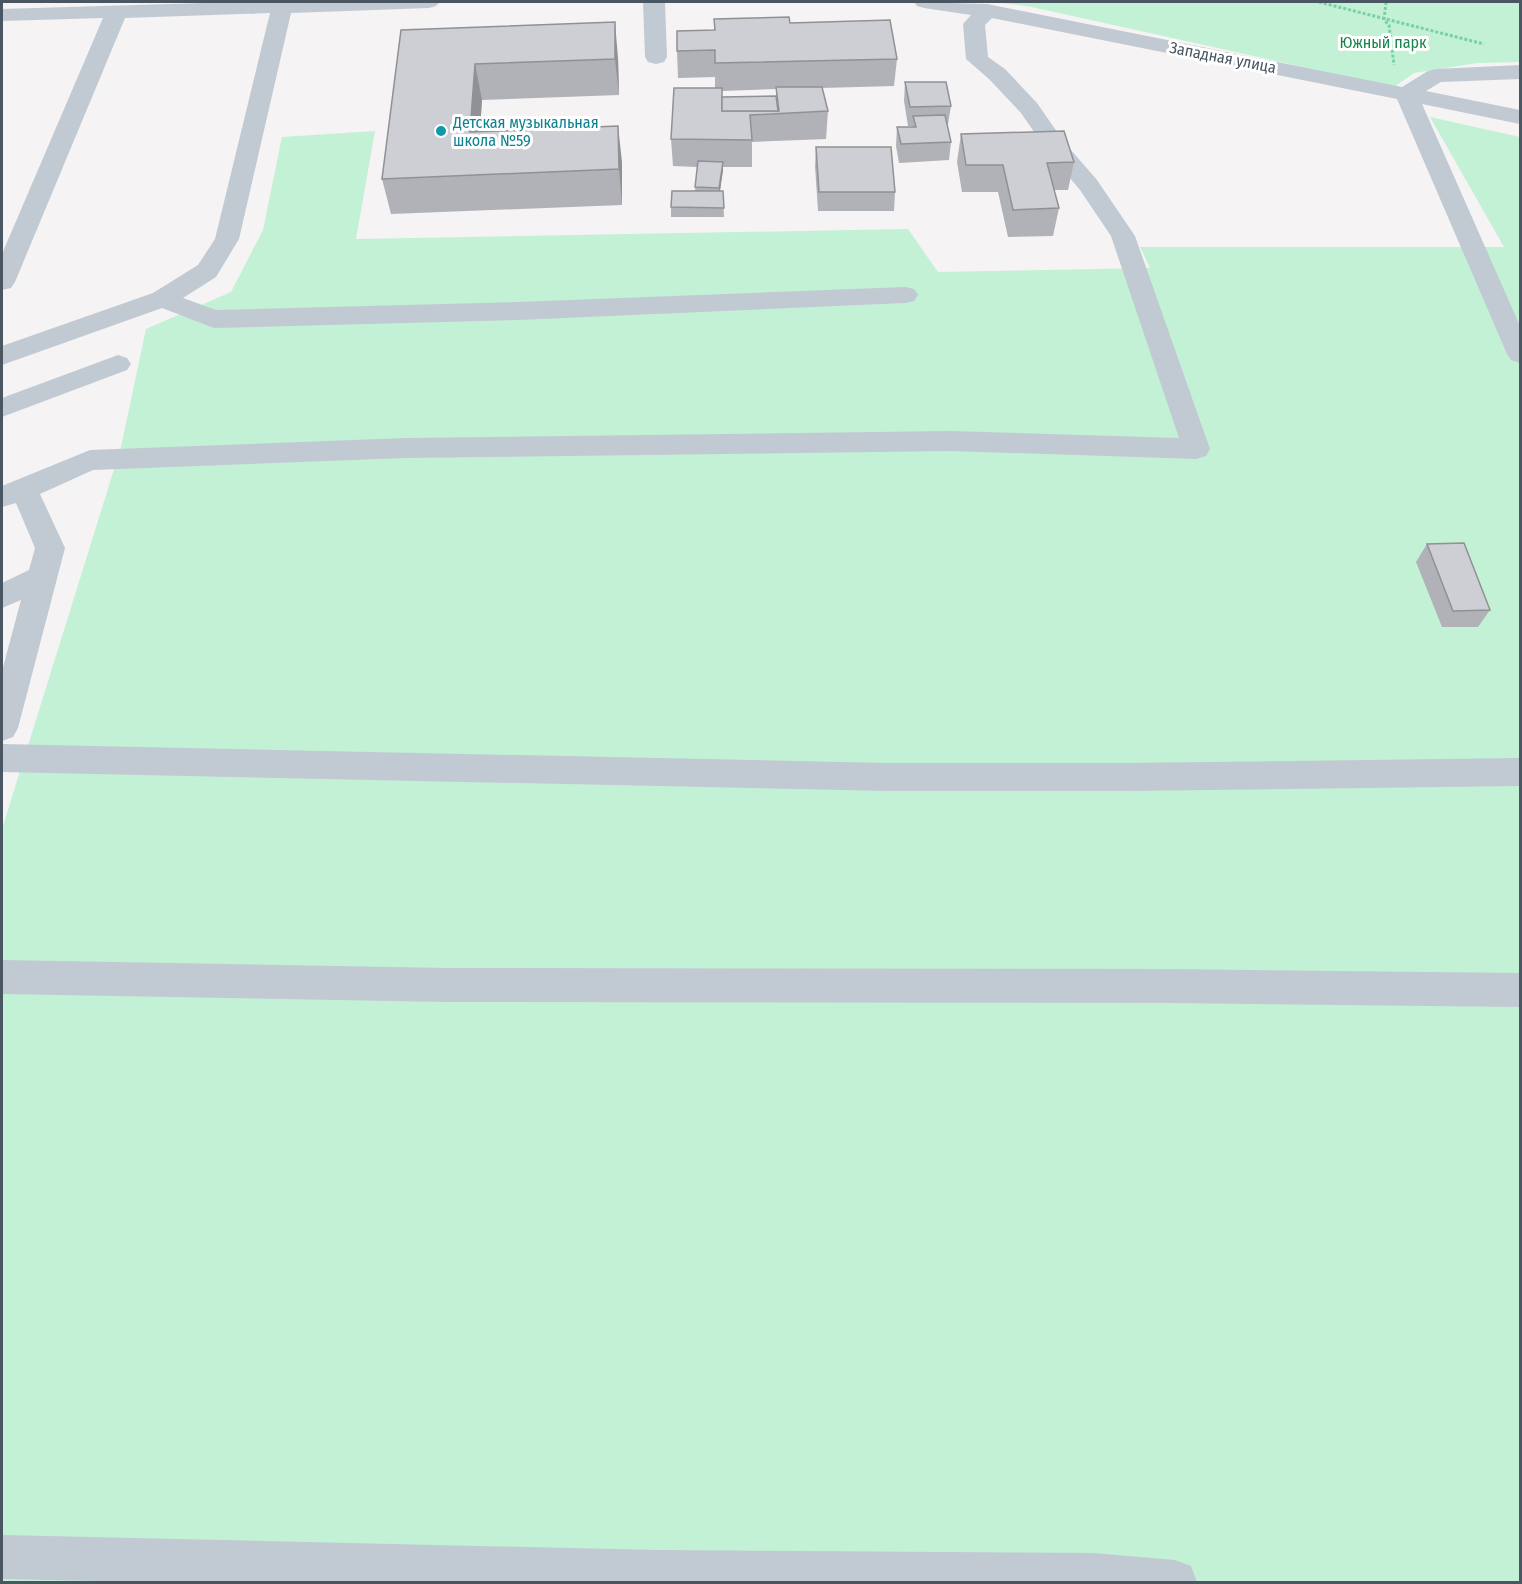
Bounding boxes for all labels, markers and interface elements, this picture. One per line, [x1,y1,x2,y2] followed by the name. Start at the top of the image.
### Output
[1340,33,1427,52] park label: Южный парк
[1168,38,1278,77] street label: Западная улица
[452,113,599,150] place label: Детская музыкальная школа №59
[434,124,448,138] marker: Детская музыкальная школа №59

